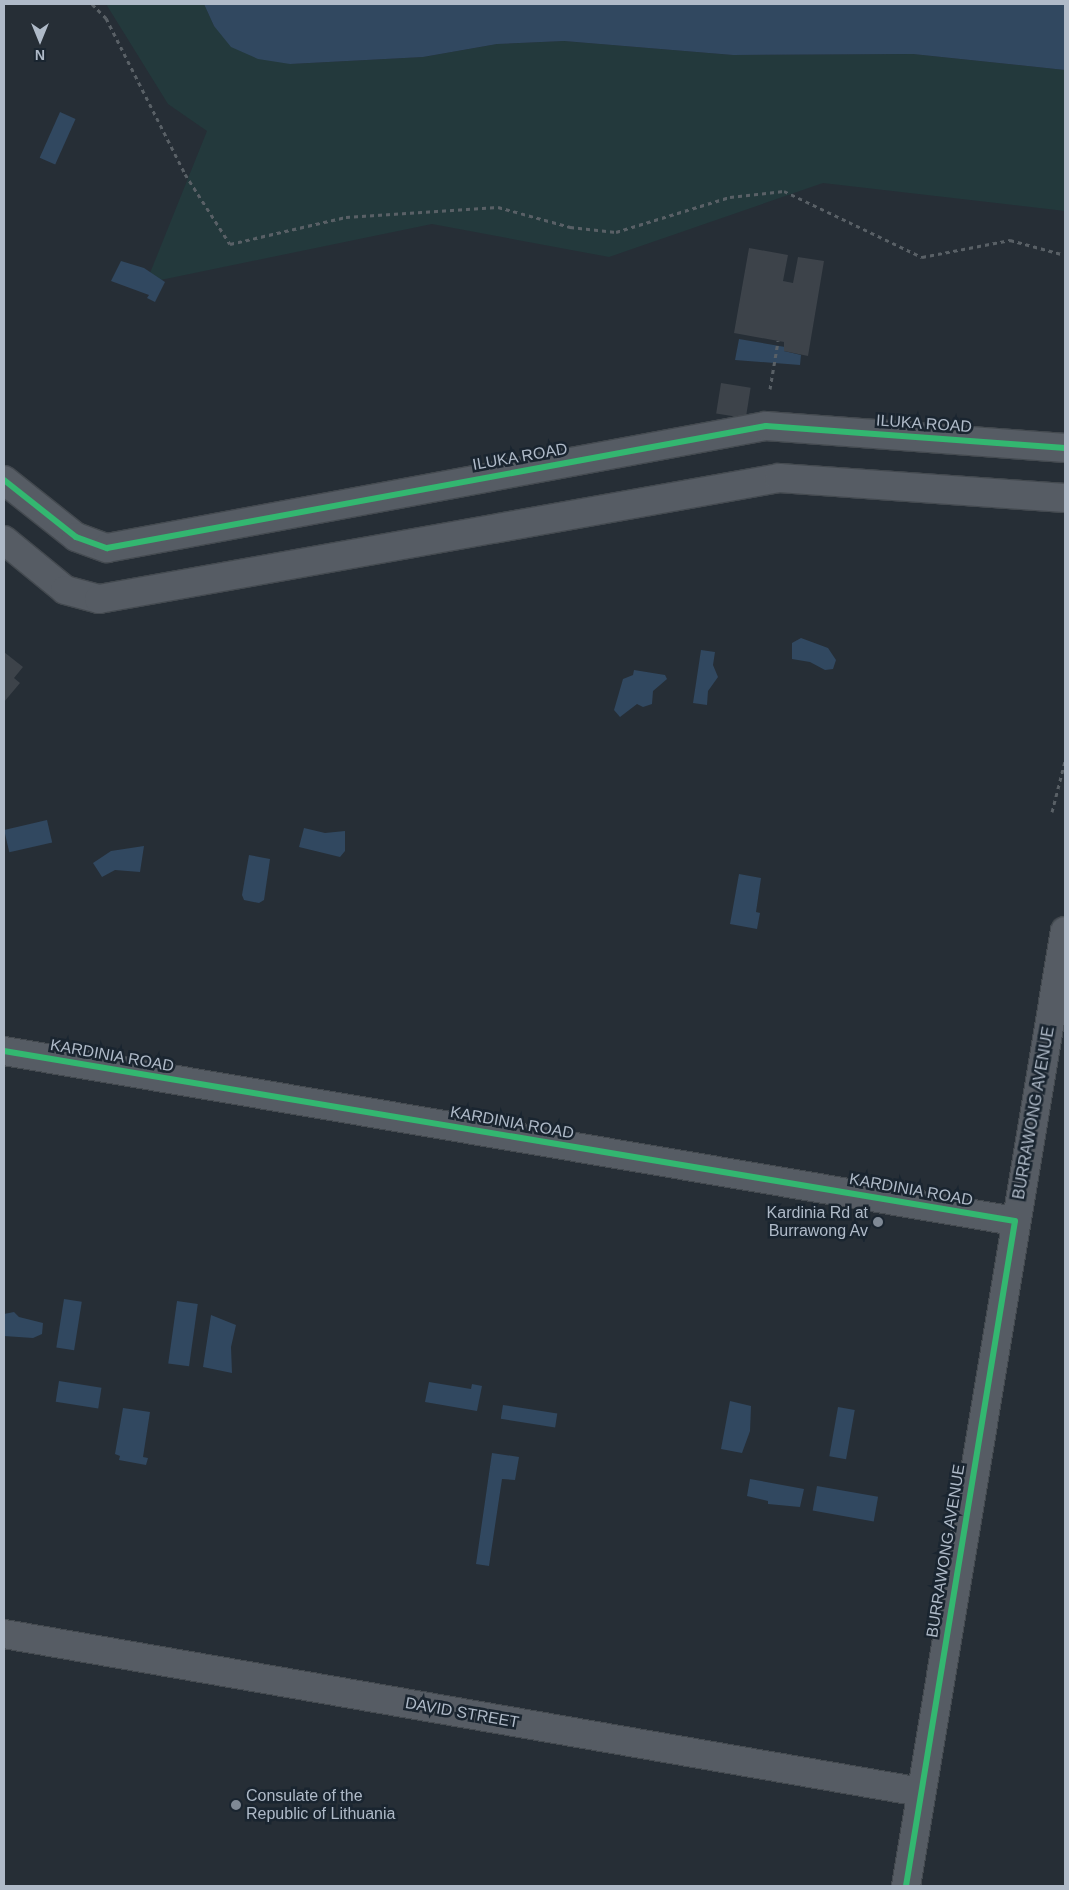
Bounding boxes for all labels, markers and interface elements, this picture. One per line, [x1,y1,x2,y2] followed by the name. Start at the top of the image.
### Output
[15,15,65,65] north arrow
[35,47,45,63] text: N
[875,411,973,437] street label: ILUKA ROAD
[471,439,569,475] street label: ILUKA ROAD
[1009,1025,1059,1201] street label: BURRAWONG AVENUE
[48,1036,176,1076] street label: KARDINIA ROAD
[448,1103,576,1143] street label: KARDINIA ROAD
[847,1170,975,1210] street label: KARDINIA ROAD
[767,1203,868,1241] place label: Kardinia Rd at Burrawong Av
[872,1216,884,1228] marker: Kardinia Rd at Burrawong Av
[923,1463,969,1639] street label: BURRAWONG AVENUE
[404,1694,520,1732] street label: DAVID STREET
[246,1786,395,1824] place label: Consulate of the Republic of Lithuania
[230,1799,242,1811] marker: Consulate of the Republic of Lithuania

